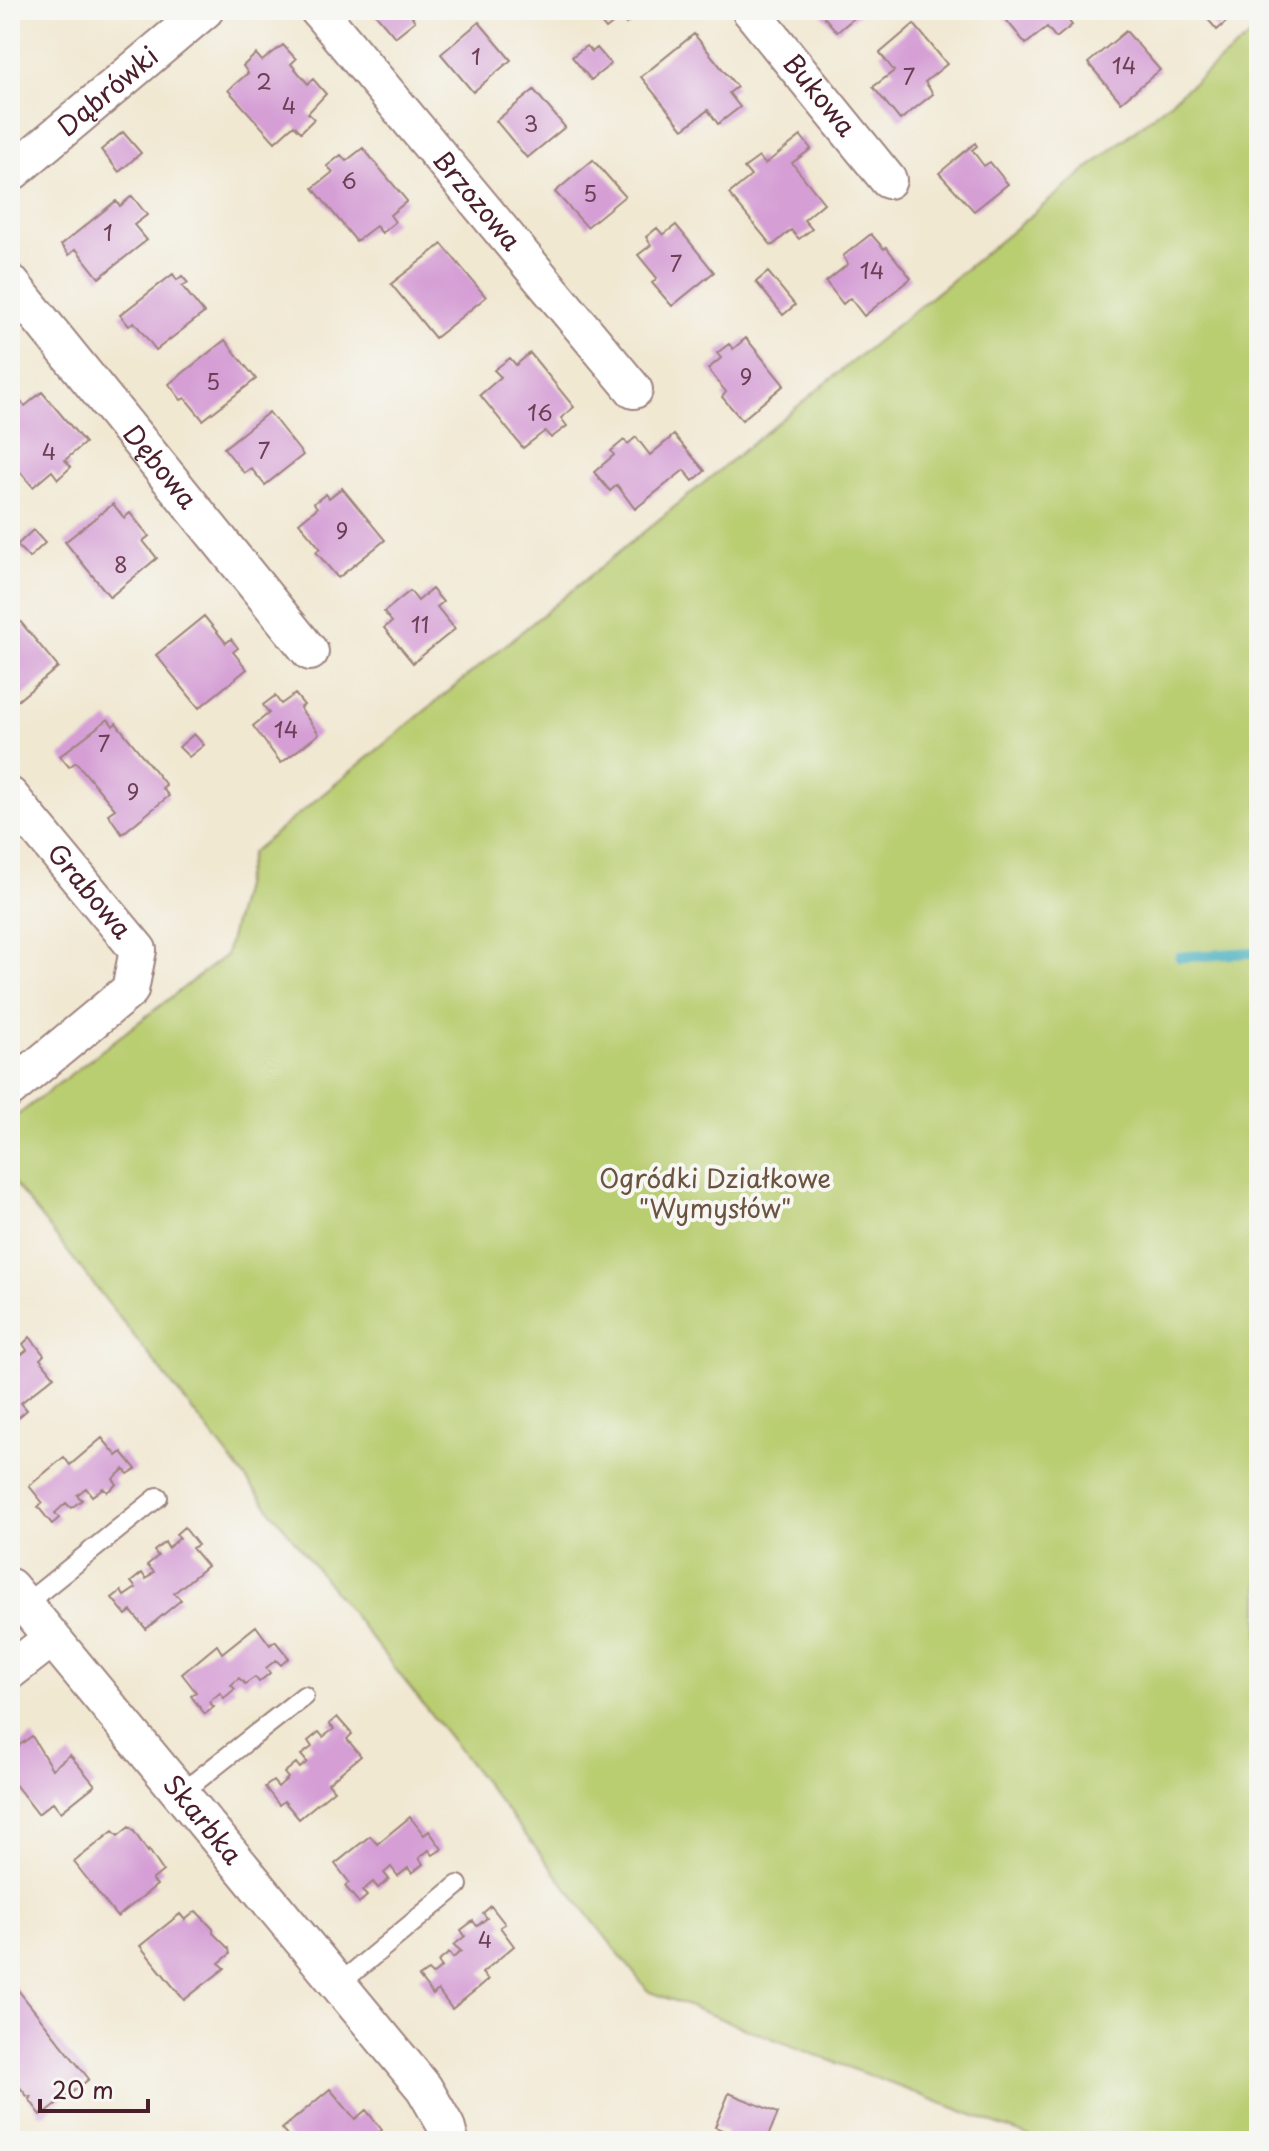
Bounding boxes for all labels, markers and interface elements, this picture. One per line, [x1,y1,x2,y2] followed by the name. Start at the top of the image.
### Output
[48,36,166,145] street label: Dąbrówki
[471,39,481,72] house number: 1
[775,45,867,145] street label: Bukowa
[1112,48,1136,81] house number: 14
[903,59,915,92] house number: 7
[256,64,272,97] house number: 2
[282,88,296,121] house number: 4
[524,106,538,139] house number: 3
[424,141,532,259] street label: Brzozowa
[341,163,357,196] house number: 6
[583,176,597,209] house number: 5
[103,215,113,248] house number: 1
[670,246,682,279] house number: 7
[860,253,884,286] house number: 14
[740,359,752,392] house number: 9
[206,364,220,397] house number: 5
[527,395,553,428] house number: 16
[115,415,208,517] street label: Dębowa
[258,433,270,466] house number: 7
[42,434,56,467] house number: 4
[336,513,348,546] house number: 9
[114,547,128,580] house number: 8
[411,607,429,640] house number: 11
[274,712,298,745] house number: 14
[98,726,110,759] house number: 7
[127,774,139,807] house number: 9
[39,834,142,947] street label: Grabowa
[599,1158,831,1227] park label: Ogródki Działkowe "Wymysłów"
[155,1765,253,1873] street label: Skarbka
[478,1922,492,1955] house number: 4
[40,2063,148,2113] scale bar
[52,2071,114,2107] text: 20 m

